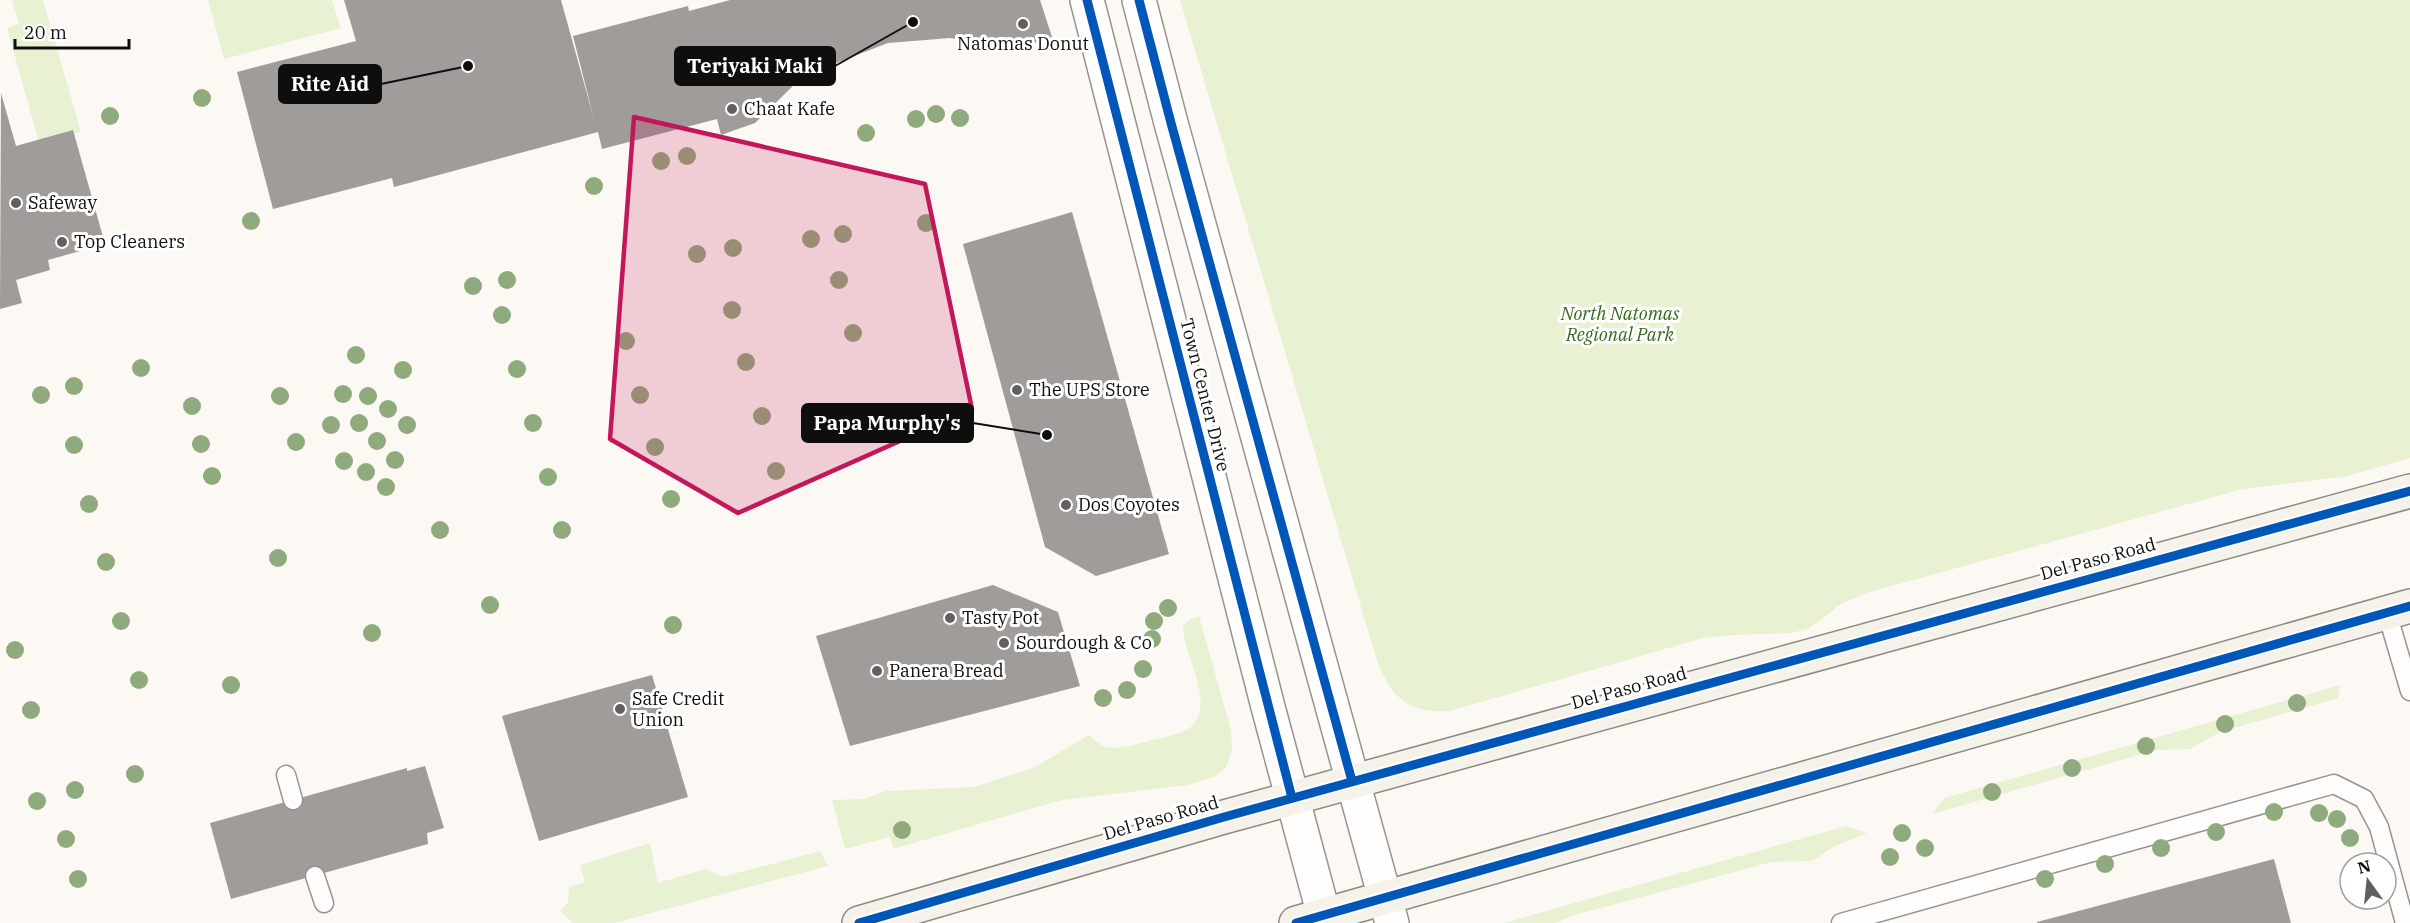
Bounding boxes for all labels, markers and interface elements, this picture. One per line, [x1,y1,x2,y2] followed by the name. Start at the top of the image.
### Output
[15,12,129,50] scale bar
[1016,17,1030,31] marker: Natomas Donut
[24,21,67,44] text: 20 m
[957,32,1089,55] place label: Natomas Donut
[675,47,835,85] callout: Teriyaki Maki
[687,52,823,79] text: Teriyaki Maki
[279,65,381,103] callout: Rite Aid
[291,70,369,97] text: Rite Aid
[744,97,835,120] place label: Chaat Kafe
[725,102,739,116] marker: Chaat Kafe
[28,191,98,214] place label: Safeway
[9,196,23,210] marker: Safeway
[74,230,185,253] place label: Top Cleaners
[55,235,69,249] marker: Top Cleaners
[1560,302,1680,346] park label: North Natomas Regional Park
[1175,316,1236,474] street label: Town Center Drive
[1029,378,1150,401] place label: The UPS Store
[1010,383,1024,397] marker: The UPS Store
[802,404,973,442] callout: Papa Murphy's
[813,409,961,436] text: Papa Murphy's
[1078,493,1180,516] place label: Dos Coyotes
[1059,498,1073,512] marker: Dos Coyotes
[2038,532,2158,585] street label: Del Paso Road
[962,606,1039,629] place label: Tasty Pot
[943,611,957,625] marker: Tasty Pot
[1016,631,1152,654] place label: Sourdough & Co
[997,636,1011,650] marker: Sourdough & Co
[889,659,1004,682] place label: Panera Bread
[1569,661,1689,714] street label: Del Paso Road
[870,664,884,678] marker: Panera Bread
[632,687,724,731] place label: Safe Credit Union
[613,702,627,716] marker: Safe Credit Union
[1101,790,1221,845] street label: Del Paso Road
[2338,851,2398,911] north arrow
[2355,855,2373,878] text: N

